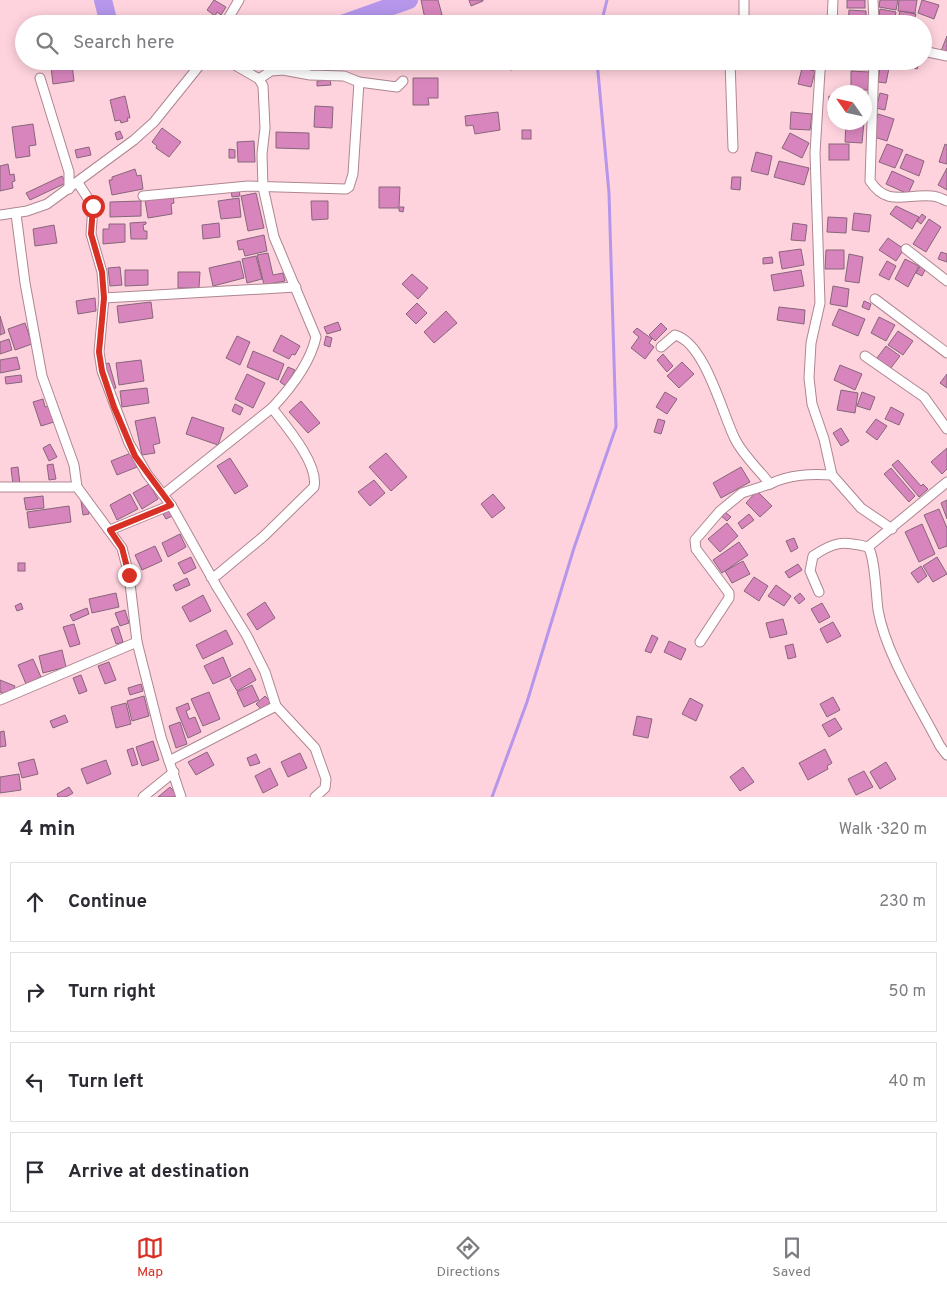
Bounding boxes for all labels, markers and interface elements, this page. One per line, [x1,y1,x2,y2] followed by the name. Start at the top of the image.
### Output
[15,15,932,70] search box
[33,29,61,57] icon: search
[73,31,175,55] text: Search here
[827,85,872,130] north arrow
[82,195,105,218] route start
[118,564,141,587] route end
[20,816,76,843] text: 4 min
[839,820,927,840] text: Walk · 320 m
[21,888,49,916] icon: ahead
[68,890,147,914] text: Continue
[879,892,926,912] text: 230 m
[21,978,49,1006] icon: right
[68,980,156,1004] text: Turn right
[889,982,926,1002] text: 50 m
[21,1068,49,1096] icon: left
[68,1070,144,1094] text: Turn left
[888,1072,926,1092] text: 40 m
[21,1158,49,1186] icon: arrive
[68,1160,249,1184] text: Arrive at destination
[136,1234,164,1281] tab: Map
[436,1234,500,1281] tab: Directions
[772,1234,811,1281] tab: Saved

